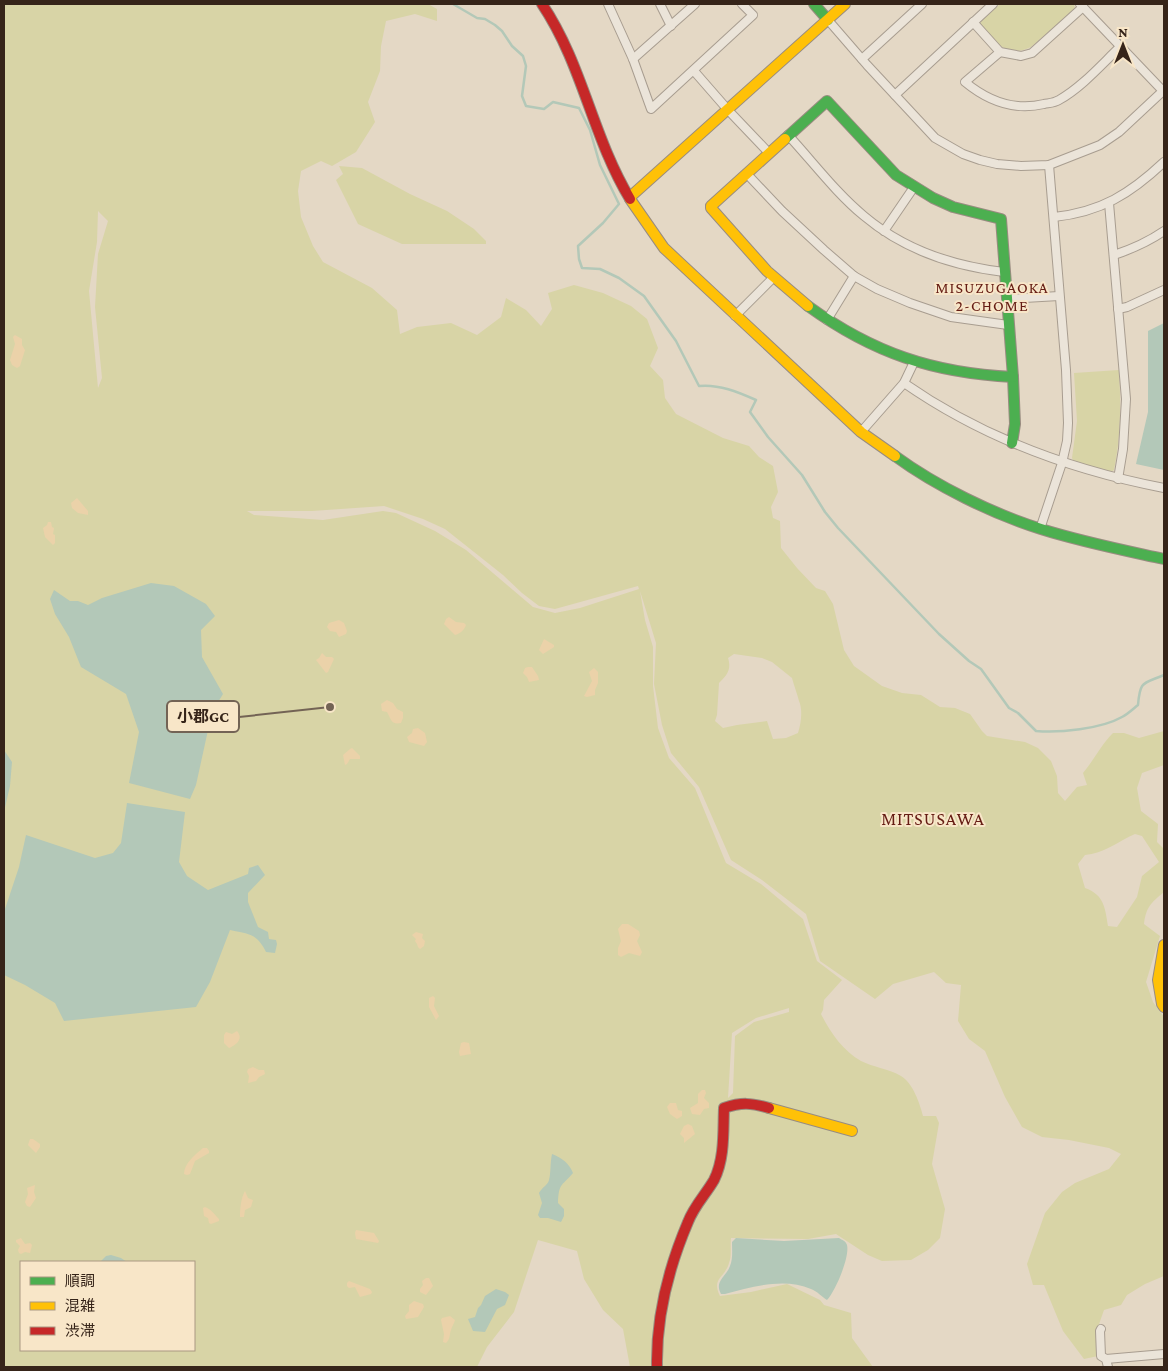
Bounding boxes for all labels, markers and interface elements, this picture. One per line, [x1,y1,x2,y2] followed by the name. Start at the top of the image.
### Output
[1098,20,1148,70] north arrow
[1118,24,1128,40] text: N
[935,279,1049,314] district label: MISUZUGAOKA 2-CHOME
[167,701,239,732] callout: 小郡GC
[177,708,229,725] text: 小郡GC
[881,809,985,829] district label: MITSUSAWA
[20,1261,195,1351] legend
[65,1273,95,1289] text: 順調
[65,1298,95,1314] text: 混雑
[65,1323,95,1339] text: 渋滞

